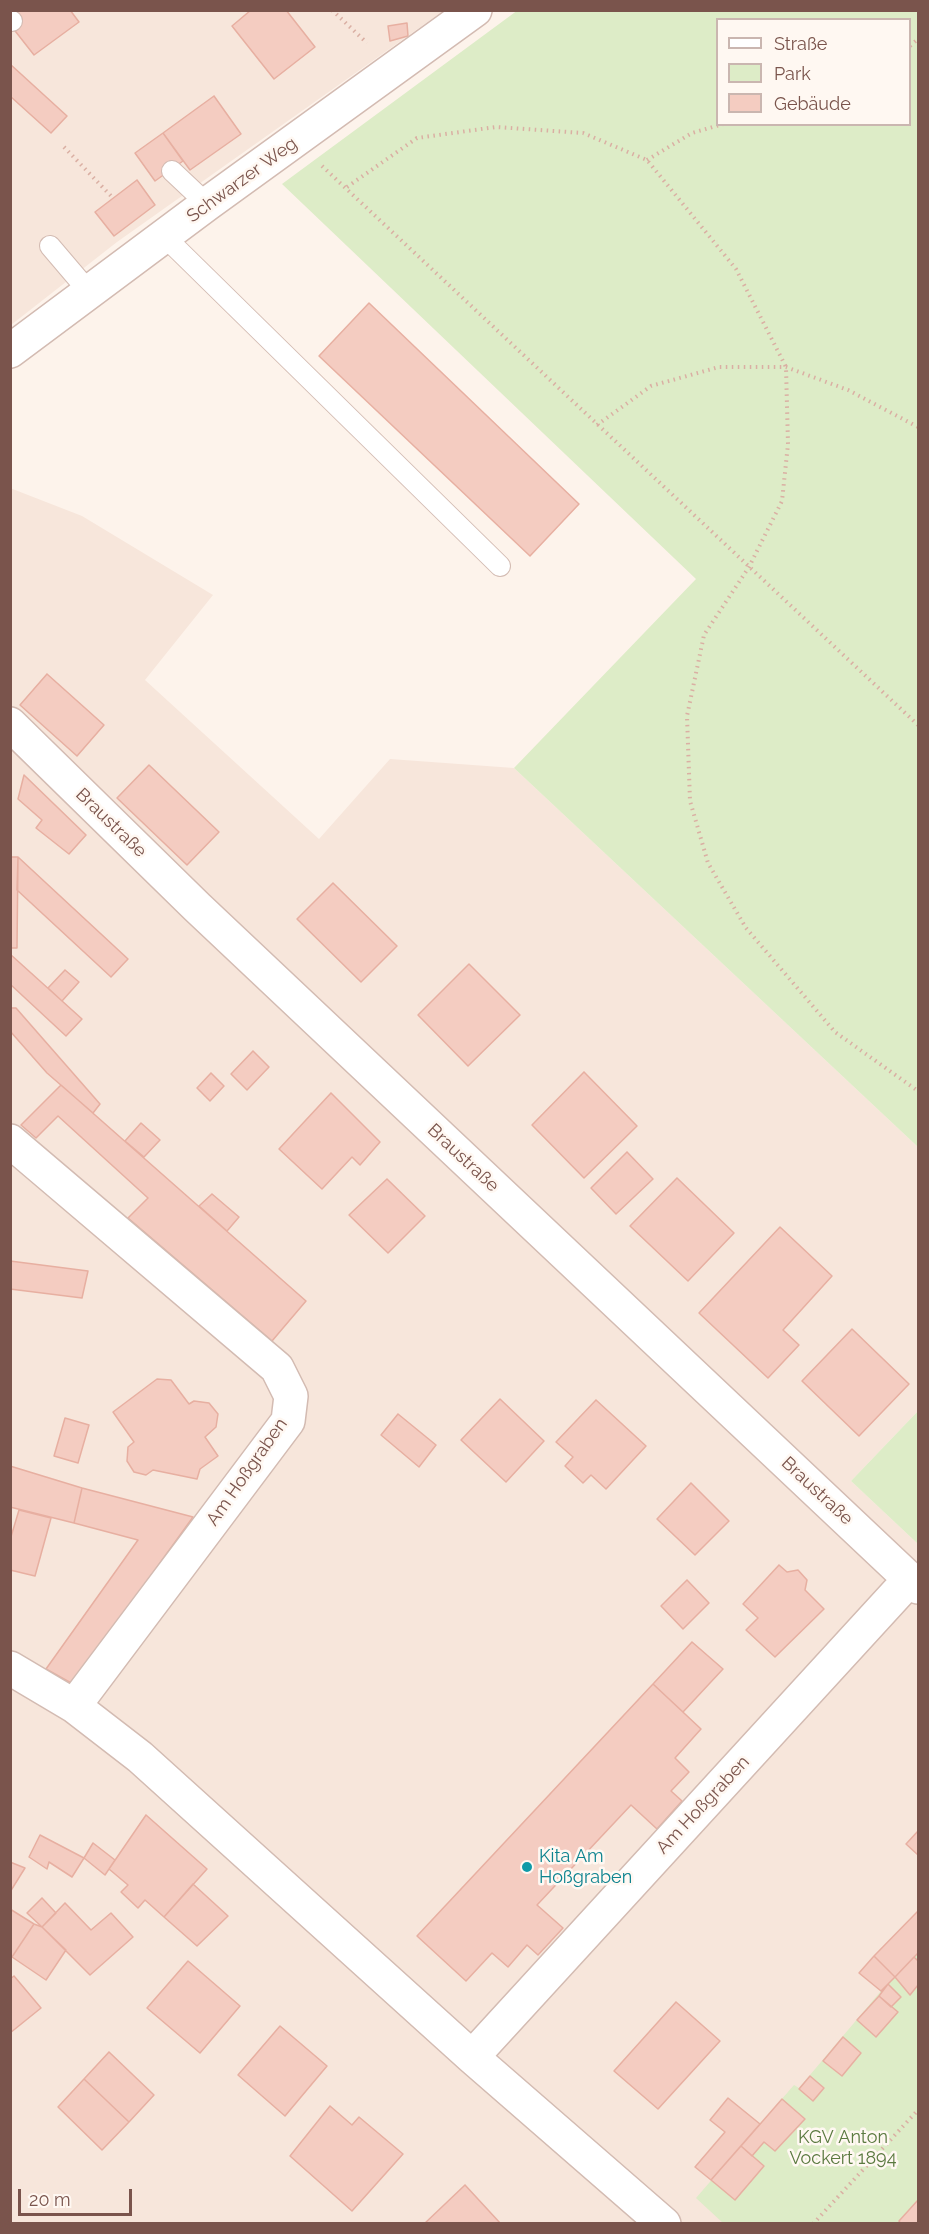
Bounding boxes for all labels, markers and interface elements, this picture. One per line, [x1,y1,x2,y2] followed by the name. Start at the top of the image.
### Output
[716,18,911,126] legend
[774,33,827,54] text: Straße
[774,63,811,84] text: Park
[774,93,851,114] text: Gebäude
[183,133,301,227] street label: Schwarzer Weg
[71,784,151,862] street label: Braustraße
[423,1119,503,1197] street label: Braustraße
[202,1414,292,1530] street label: Am Hoßgraben
[777,1452,857,1530] street label: Braustraße
[652,1751,754,1859] street label: Am Hoßgraben
[539,1846,632,1888] place label: Kita Am Hoßgraben
[520,1860,534,1874] marker: Kita Am Hoßgraben
[790,2127,896,2170] park label: KGV Anton Vockert 1894
[21,2177,135,2215] scale bar
[29,2189,71,2210] text: 20 m

